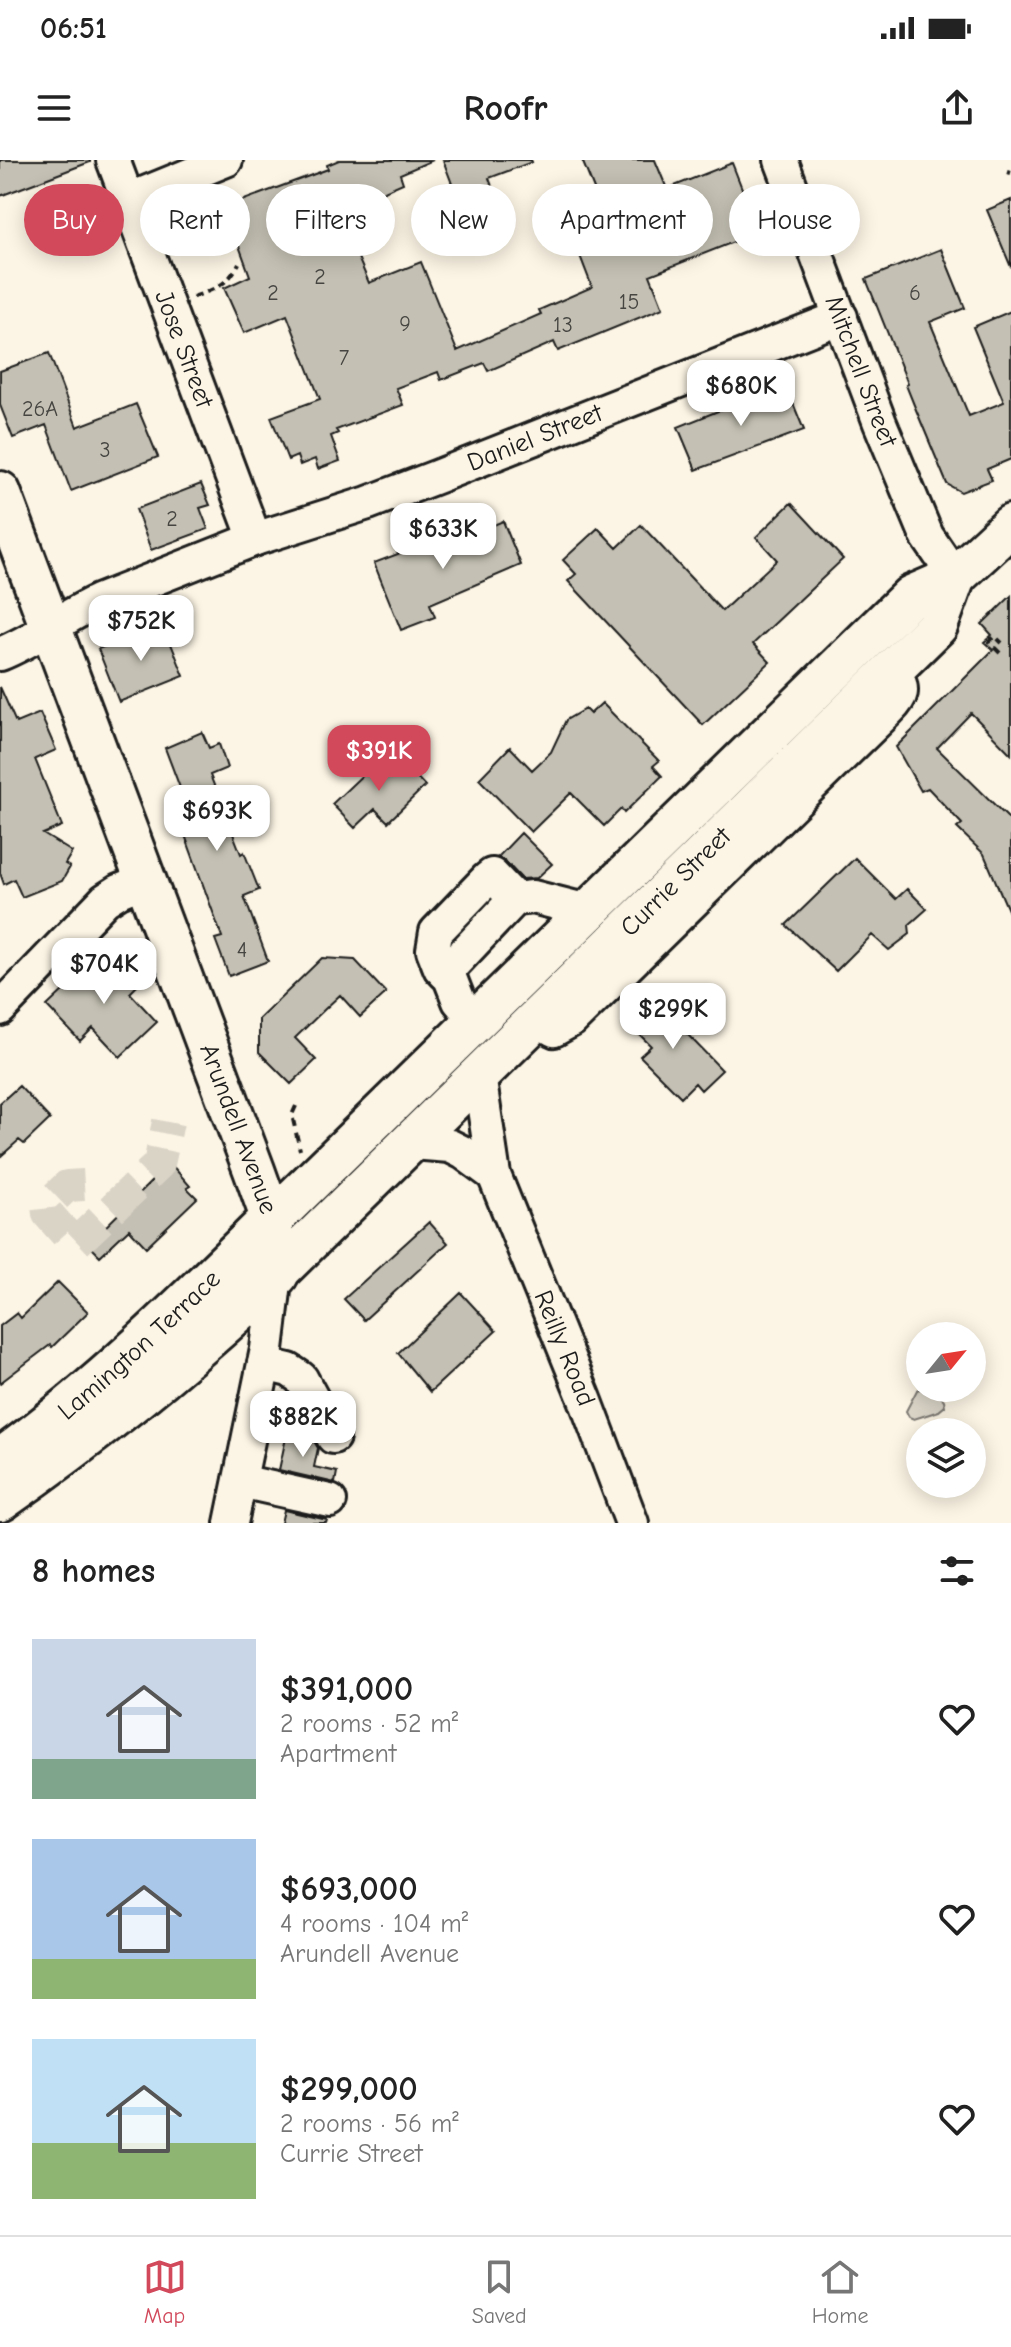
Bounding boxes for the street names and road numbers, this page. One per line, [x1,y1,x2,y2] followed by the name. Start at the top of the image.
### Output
[148,286,220,414] street label: Jose Street
[819,292,904,453] street label: Mitchell Street
[463,397,608,478] street label: Daniel Street
[614,820,738,943] street label: Currie Street
[193,1040,283,1218] street label: Arundell Avenue
[52,1264,227,1427] street label: Lamington Terrace
[527,1286,601,1410] street label: Reilly Road

